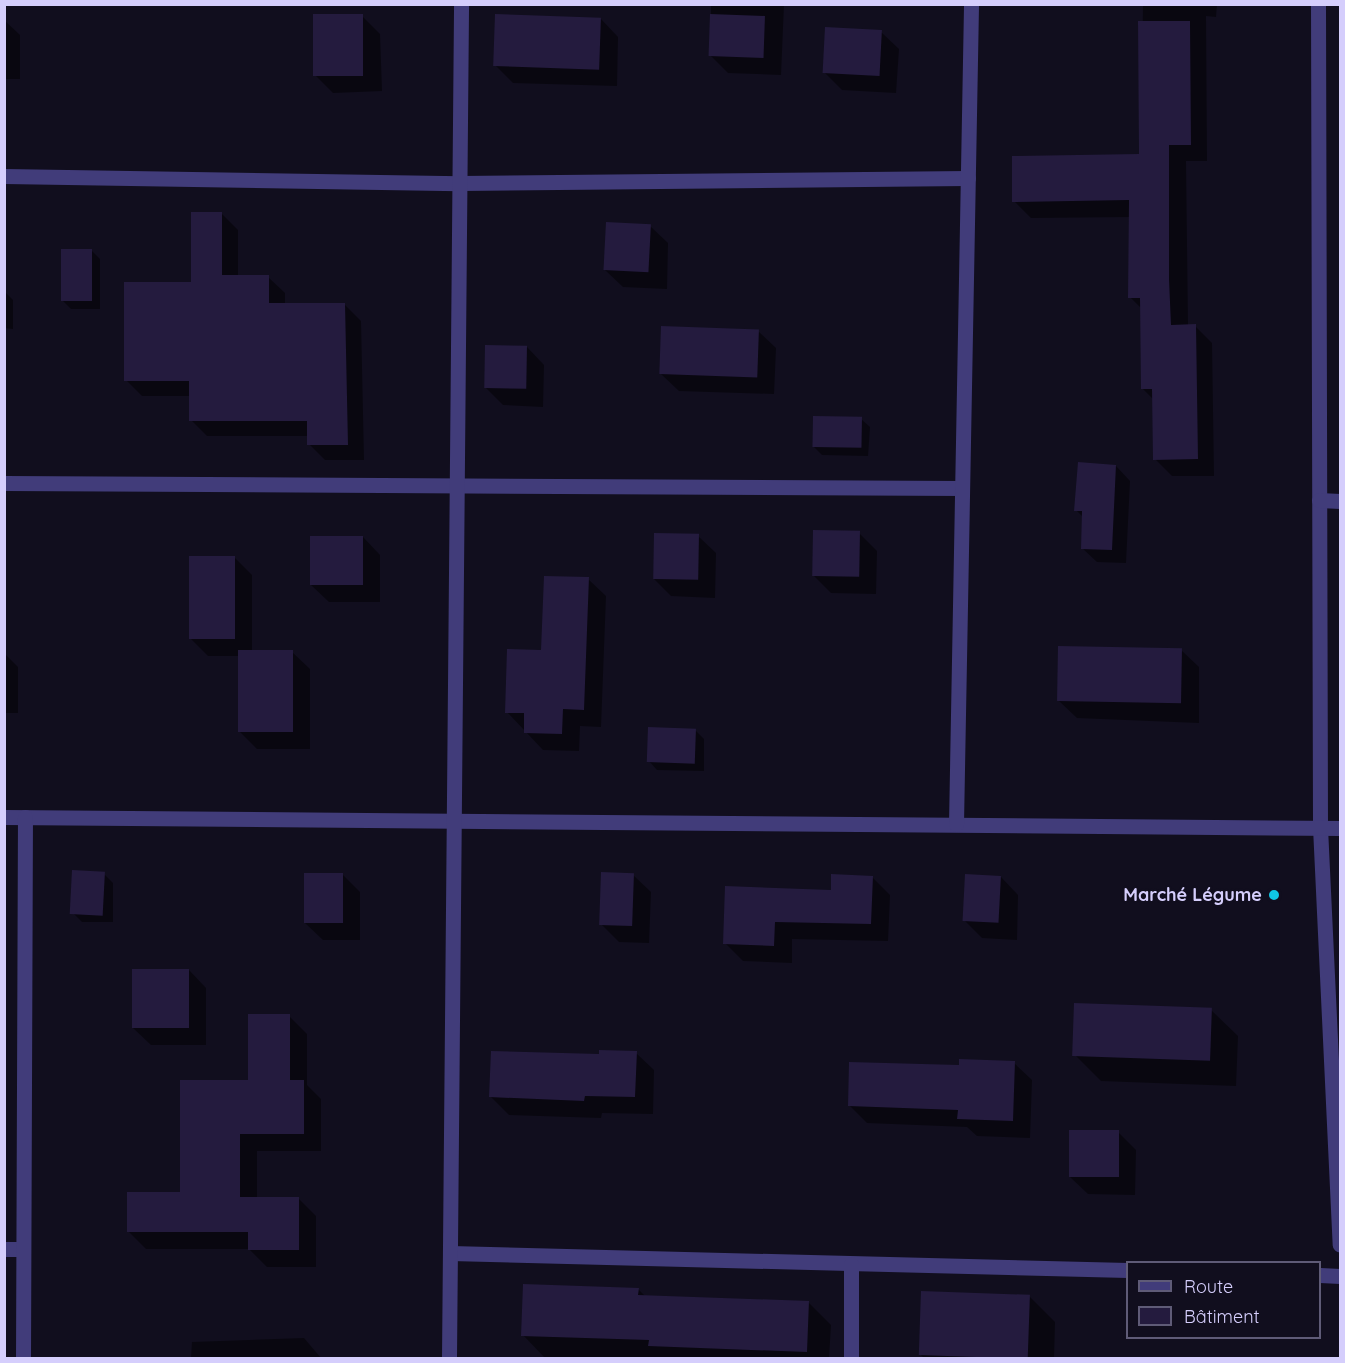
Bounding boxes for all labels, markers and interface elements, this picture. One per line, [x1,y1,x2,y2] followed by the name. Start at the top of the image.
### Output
[1123,884,1262,906] place label: Marché Légume
[1267,888,1281,902] marker: Marché Légume
[1126,1261,1321,1339] legend
[1184,1275,1233,1298] text: Route
[1184,1305,1260,1328] text: Bâtiment

